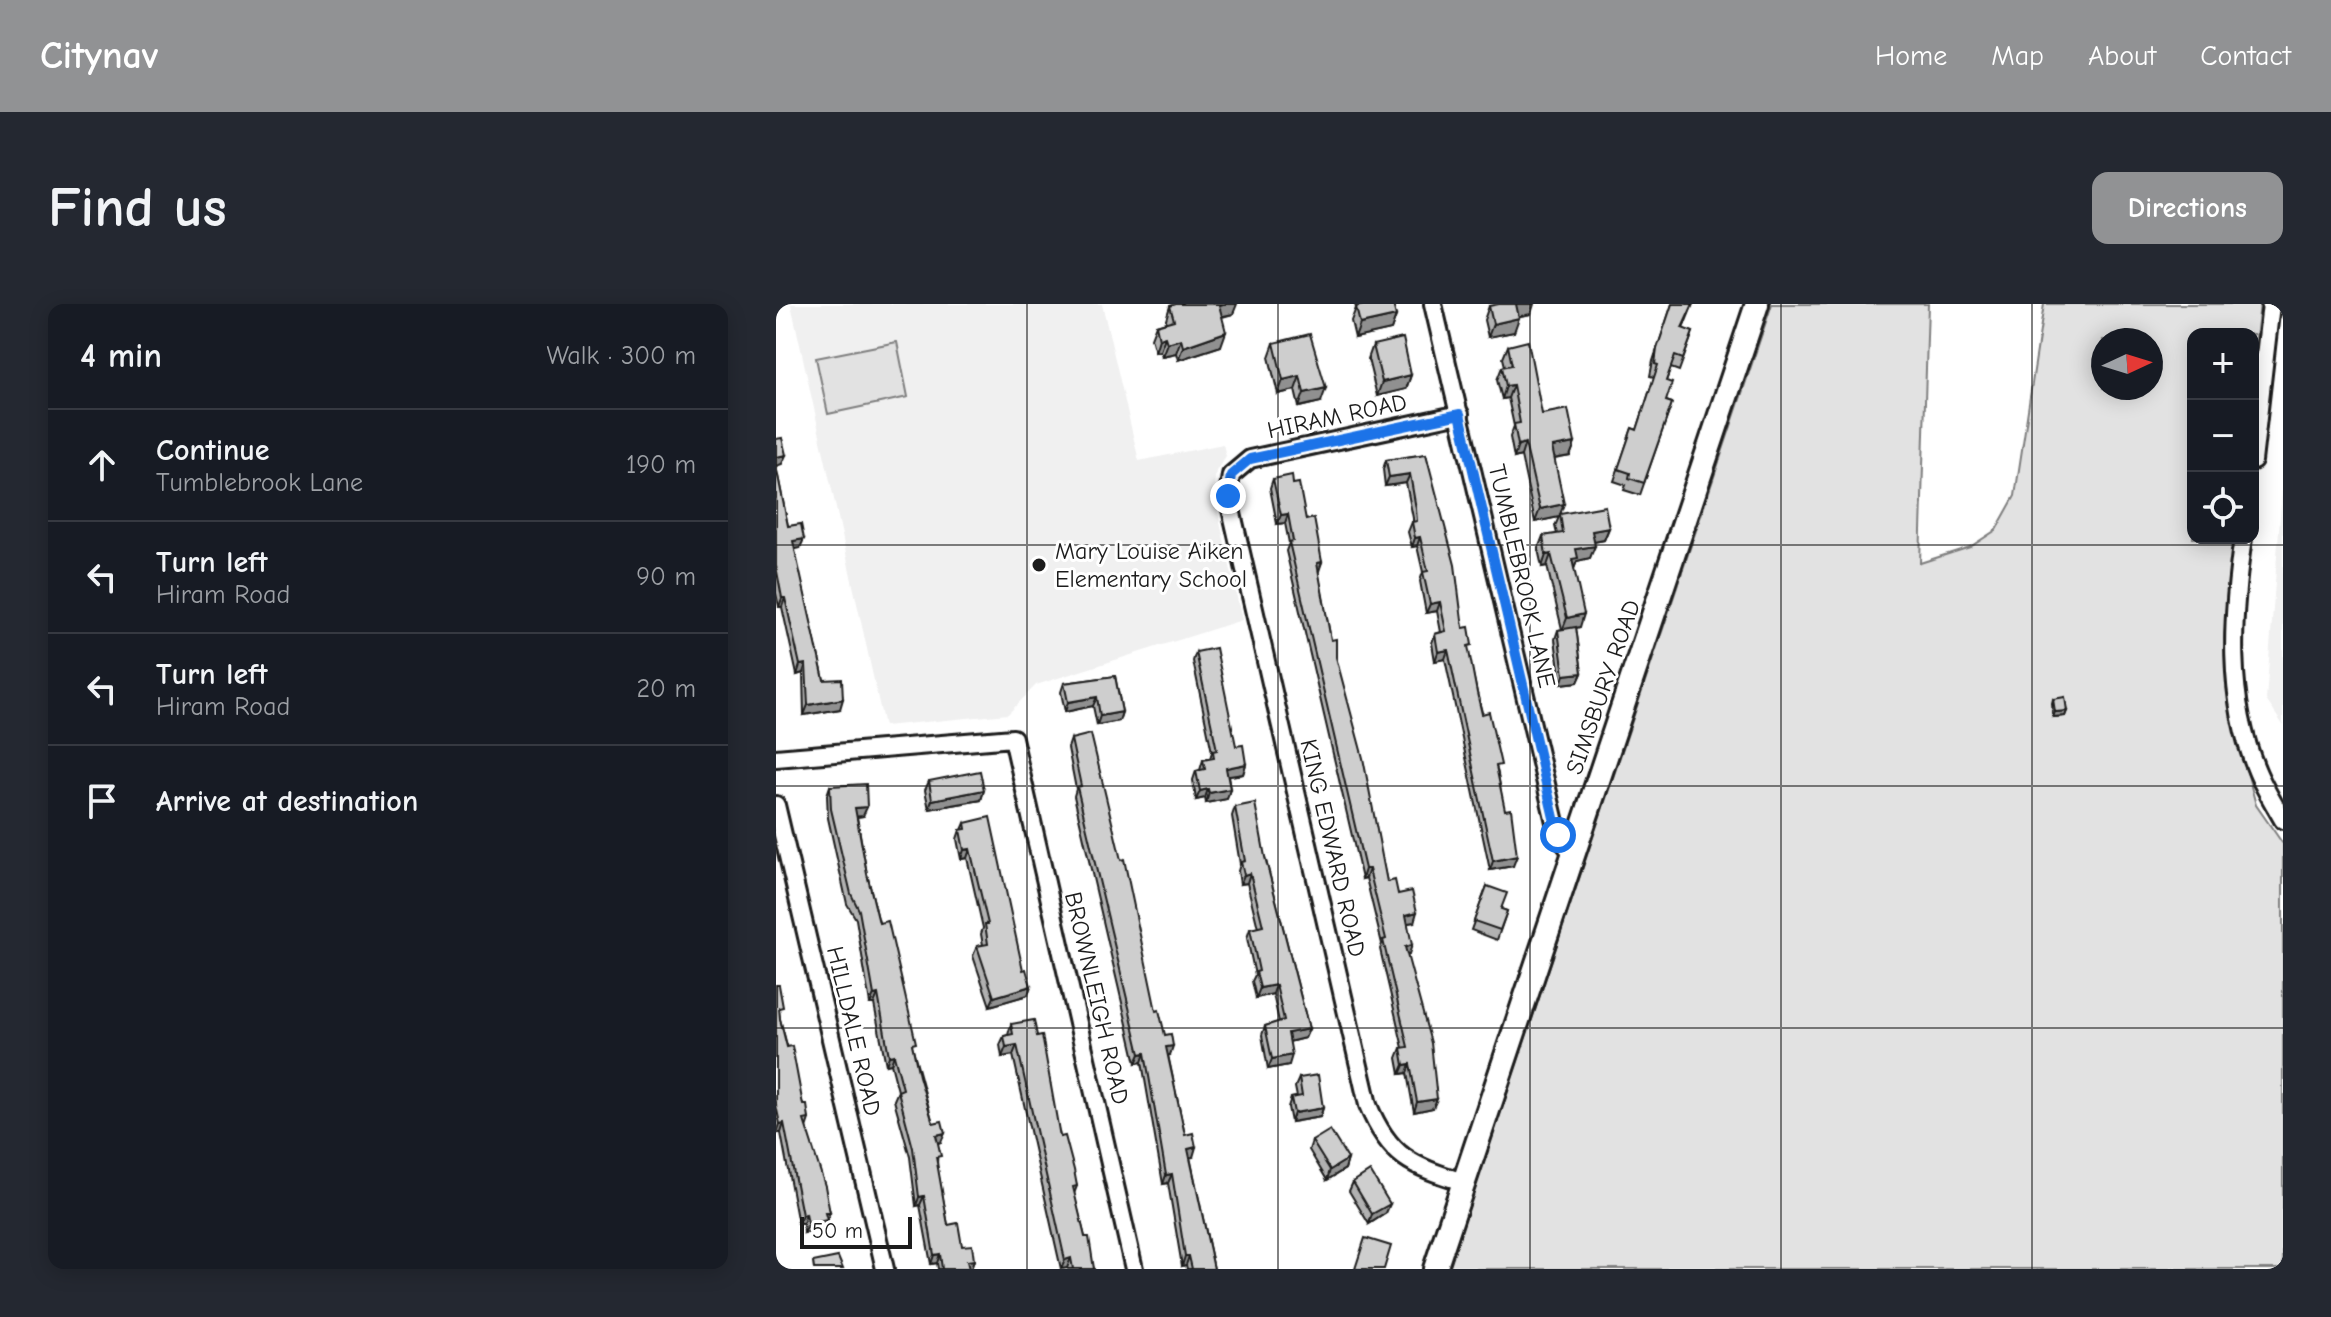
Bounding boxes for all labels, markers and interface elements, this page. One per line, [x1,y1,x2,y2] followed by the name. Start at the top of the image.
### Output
[40,34,158,78] text: Citynav
[1875,40,1947,72] text: Home
[1991,40,2044,72] text: Map
[2088,40,2156,72] text: About
[2200,40,2291,72] text: Contact
[2092,172,2283,244] button: Directions
[48,176,227,240] text: Find us
[2091,328,2163,400] north arrow
[2187,328,2259,544] map controls
[2187,328,2259,400] button: +
[80,336,162,376] text: 4 min
[547,341,696,371] text: Walk · 300 m
[1265,388,1409,444] street label: HIRAM ROAD
[2187,400,2259,472] button: −
[156,433,270,468] text: Continue
[80,443,124,487] icon: ahead
[626,450,696,480] text: 190 m
[1483,462,1561,690] street label: TUMBLEBROOK LANE
[156,468,363,498] text: Tumblebrook Lane
[2187,472,2259,544] button: locate
[1210,478,1246,514] route end
[1055,537,1247,593] place label: Mary Louise Aiken Elementary School
[156,545,268,580] text: Turn left
[80,555,124,599] icon: left
[1030,556,1048,574] marker: Mary Louise Aiken Elementary School
[636,562,696,592] text: 90 m
[156,580,290,610] text: Hiram Road
[1560,596,1646,778] street label: SIMSBURY ROAD
[156,657,268,692] text: Turn left
[80,667,124,711] icon: left
[636,674,696,704] text: 20 m
[156,692,290,722] text: Hiram Road
[1294,736,1372,960] street label: KING EDWARD ROAD
[80,779,124,823] icon: arrive
[156,784,418,819] text: Arrive at destination
[1540,817,1576,853] route start
[1059,889,1135,1107] street label: BROWNLEIGH ROAD
[821,944,887,1118] street label: HILLDALE ROAD
[800,1213,912,1249] scale bar
[812,1218,863,1244] text: 50 m

